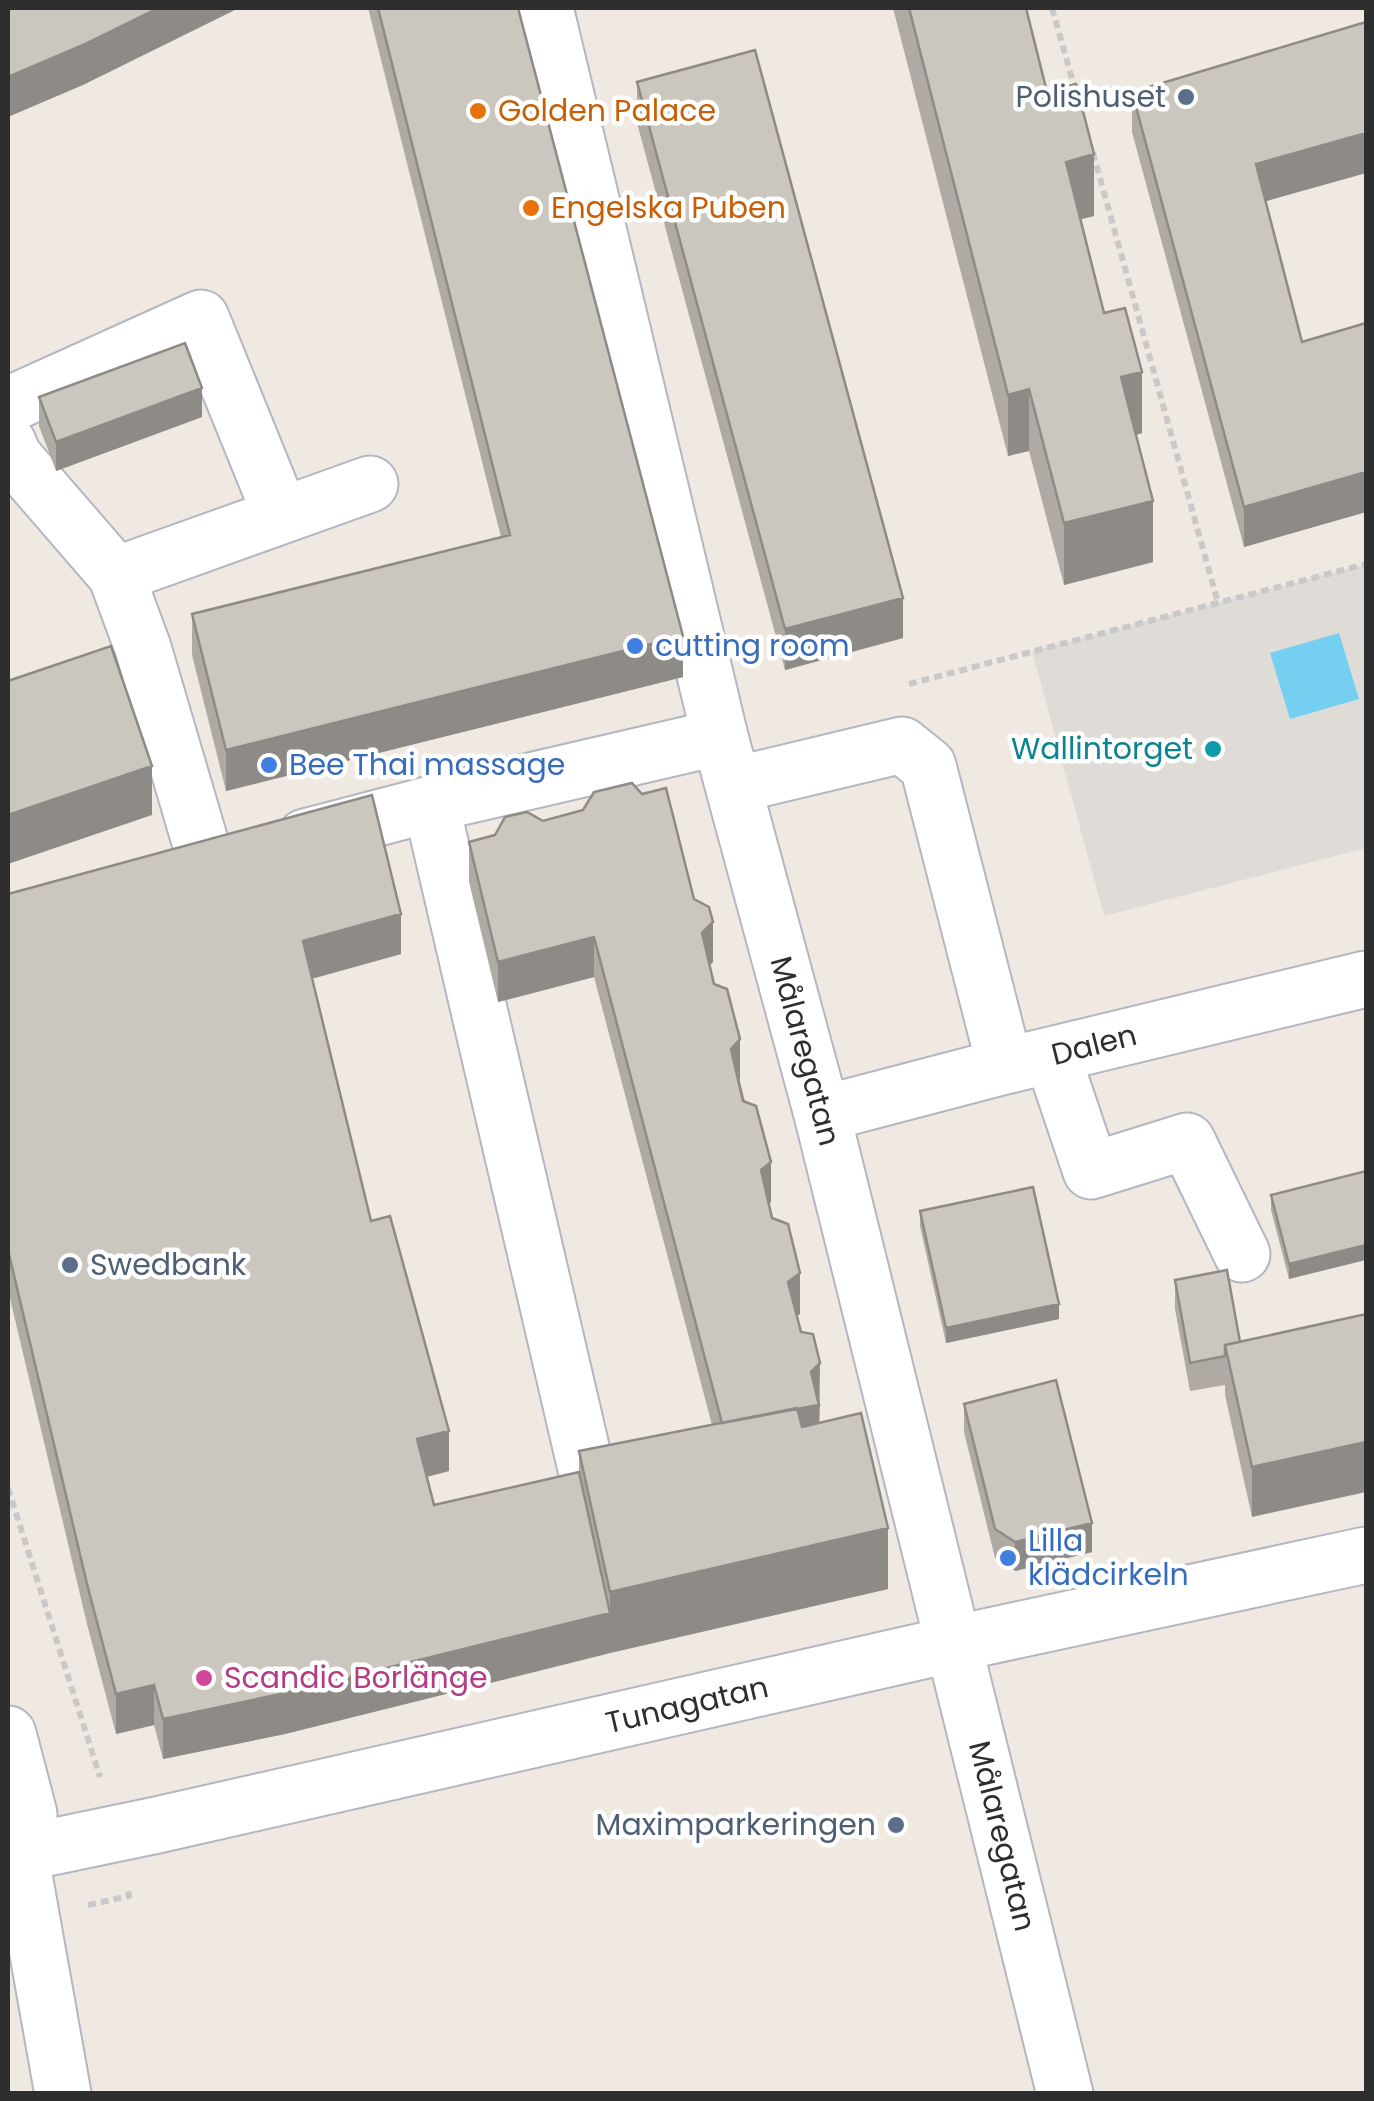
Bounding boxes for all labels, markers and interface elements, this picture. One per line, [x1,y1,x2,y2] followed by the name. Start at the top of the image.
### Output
[1015,75,1166,118] place label: Polishuset
[1175,86,1197,108] marker: Polishuset
[498,89,716,132] place label: Golden Palace
[467,100,489,122] marker: Golden Palace
[551,186,786,229] place label: Engelska Puben
[520,197,542,219] marker: Engelska Puben
[655,624,850,667] place label: cutting room
[624,635,646,657] marker: cutting room
[1011,727,1193,770] place label: Wallintorget
[1202,738,1224,760] marker: Wallintorget
[289,743,565,786] place label: Bee Thai massage
[258,754,280,776] marker: Bee Thai massage
[760,951,851,1150] street label: Målaregatan
[1047,1013,1141,1076] street label: Dalen
[90,1243,247,1286] place label: Swedbank
[59,1254,81,1276] marker: Swedbank
[1028,1519,1189,1596] place label: Lilla klädcirkeln
[997,1547,1019,1569] marker: Lilla klädcirkeln
[224,1656,488,1699] place label: Scandic Borlänge
[601,1665,773,1744] street label: Tunagatan
[193,1667,215,1689] marker: Scandic Borlänge
[958,1736,1047,1935] street label: Målaregatan
[596,1803,876,1846] place label: Maximparkeringen
[885,1814,907,1836] marker: Maximparkeringen

